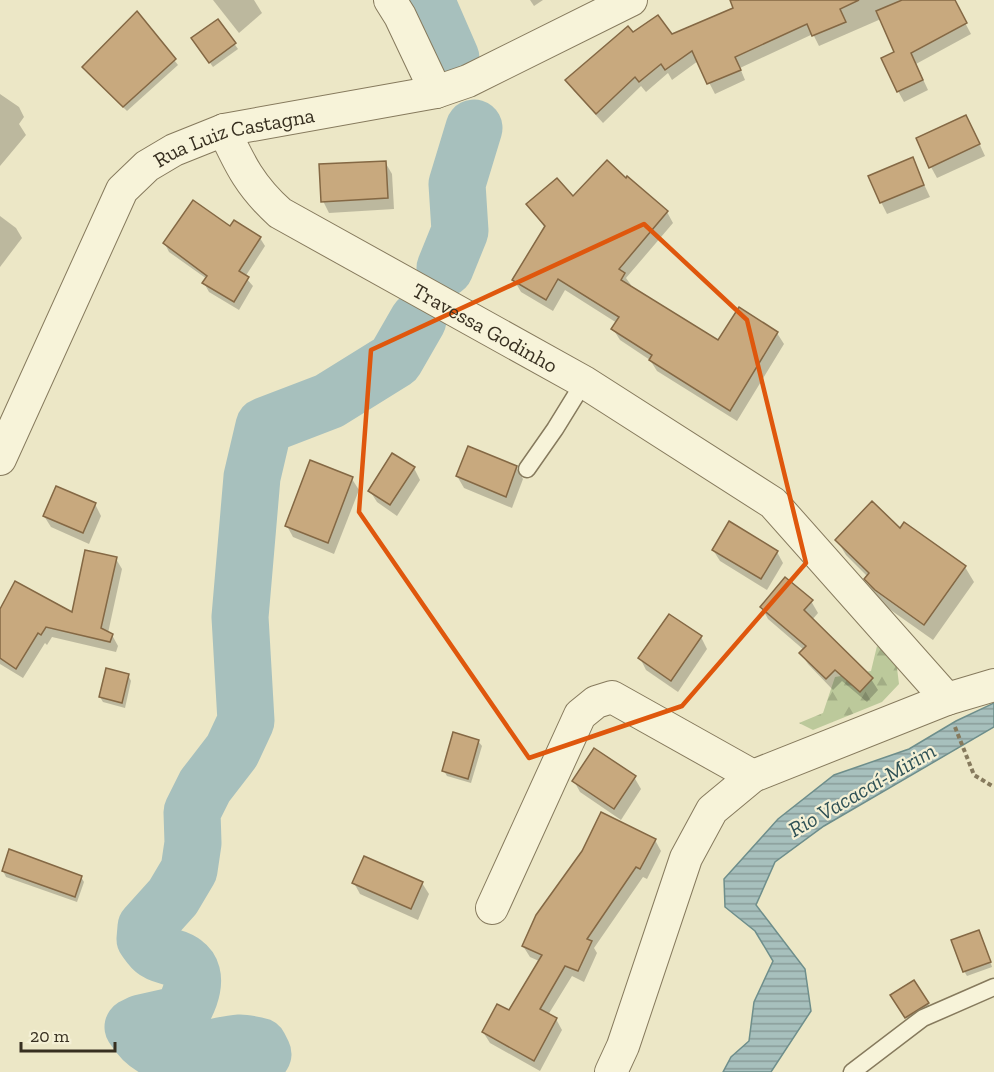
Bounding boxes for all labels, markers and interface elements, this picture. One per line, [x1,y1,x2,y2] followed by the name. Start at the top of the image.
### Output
[148,102,316,172] street label: Rua Luiz Castagna
[408,277,562,377] street label: Travessa Godinho
[784,737,940,843] water label: Rio Vacacaí-Mirim
[21,1015,116,1053] scale bar
[30,1025,70,1047] text: 20 m

